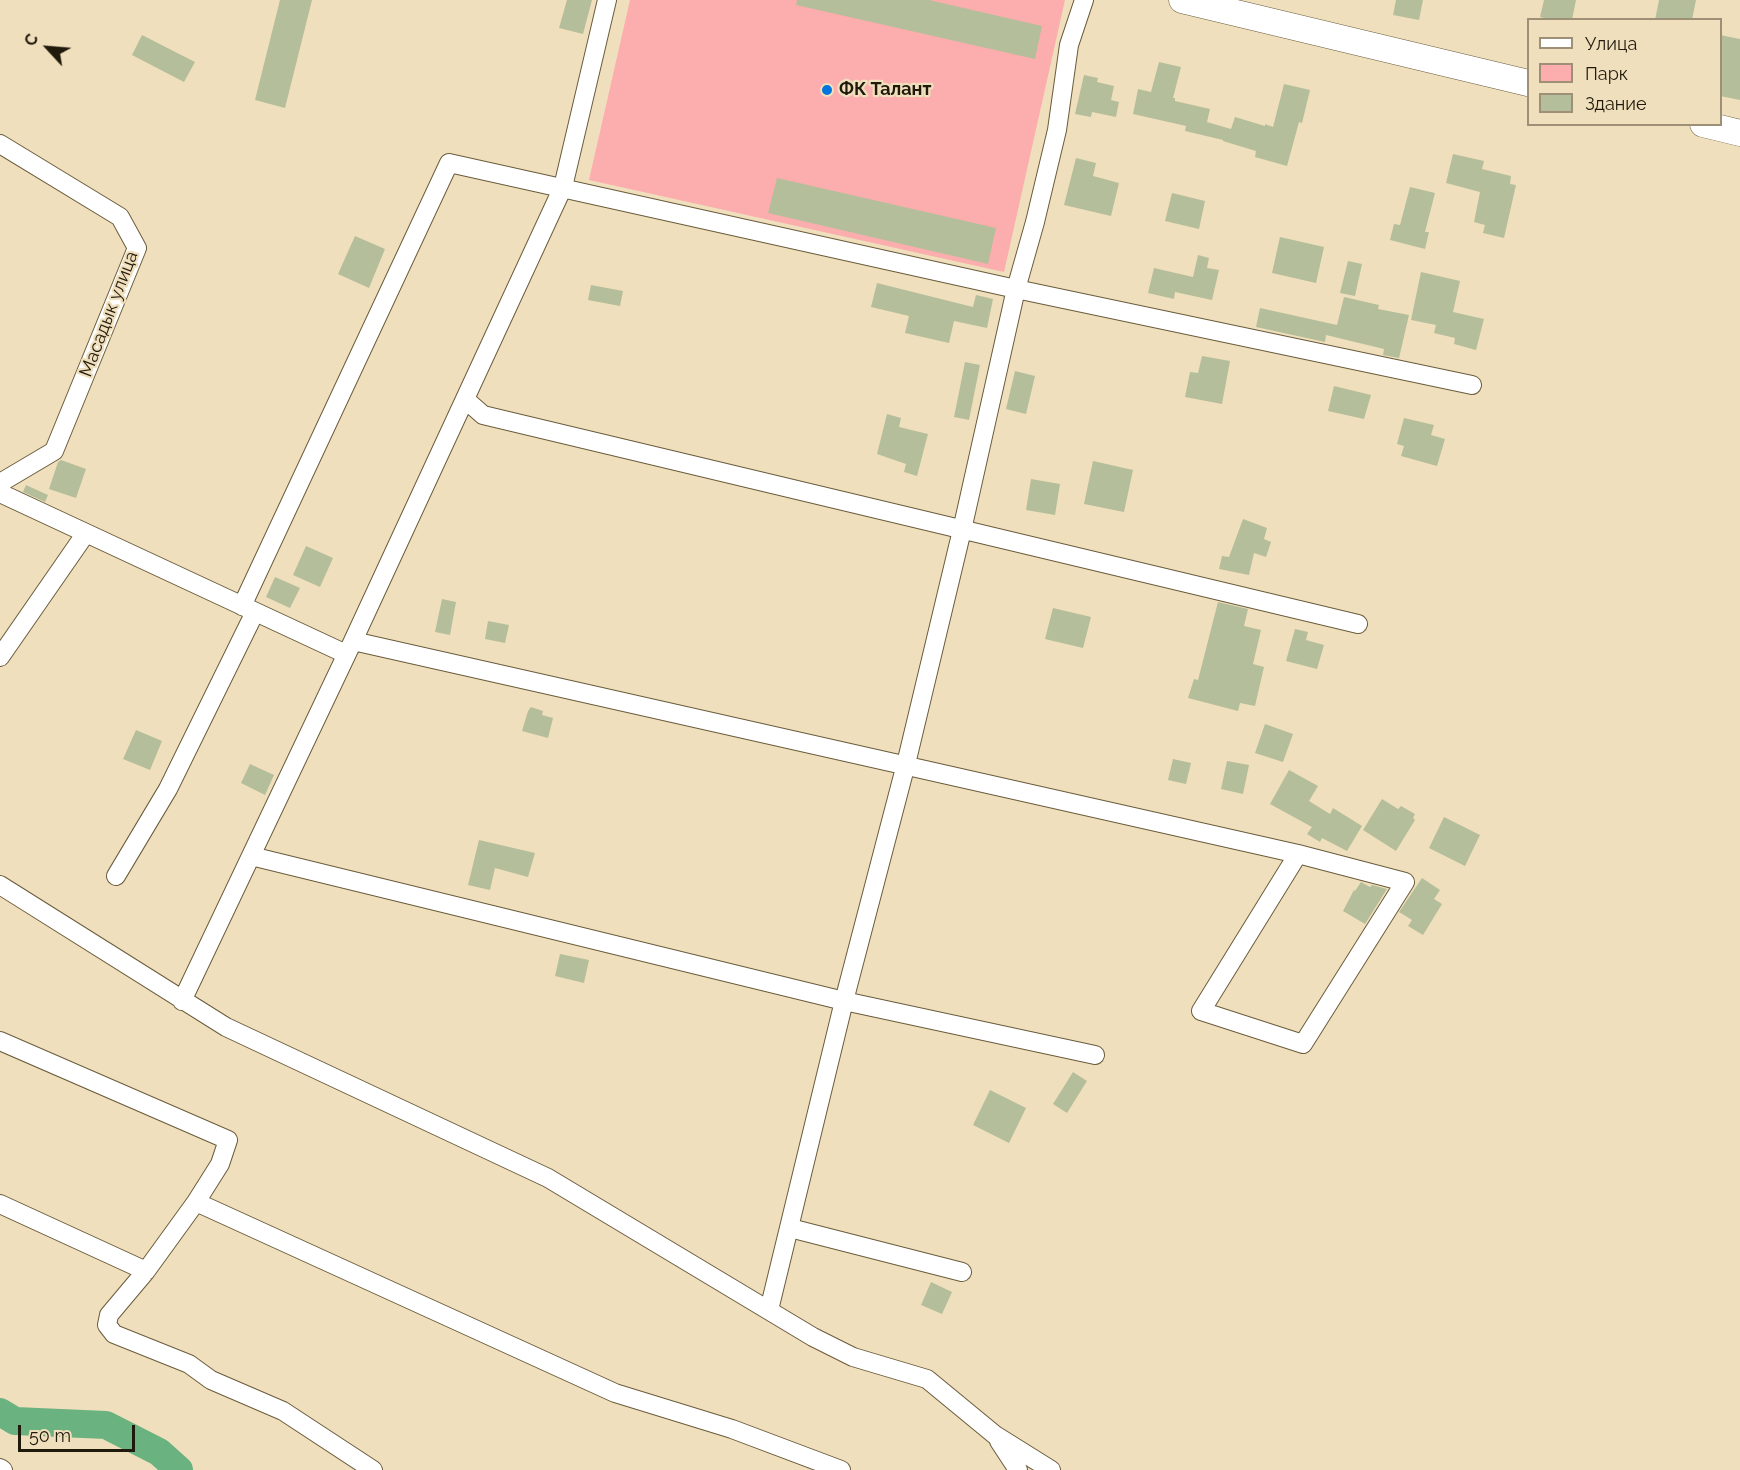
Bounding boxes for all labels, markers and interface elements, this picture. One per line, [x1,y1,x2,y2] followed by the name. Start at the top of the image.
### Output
[18,18,78,78] north arrow
[1527,18,1722,126] legend
[20,31,42,49] text: С
[1585,33,1637,54] text: Улица
[1585,63,1628,84] text: Парк
[839,79,931,101] place label: ФК Талант
[820,83,834,97] marker: ФК Талант
[1585,93,1647,114] text: Здание
[75,248,143,380] street label: Масадык улица
[21,1413,138,1451] scale bar
[29,1425,71,1446] text: 50 m

